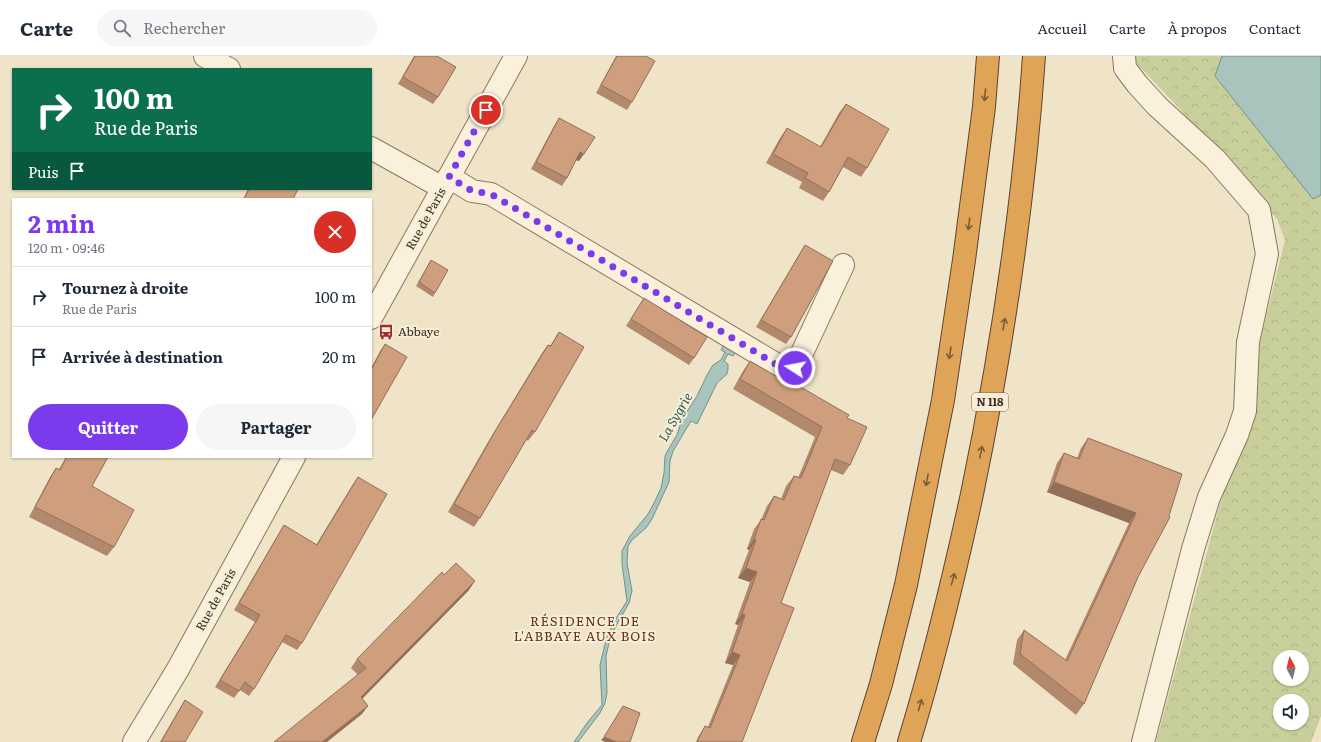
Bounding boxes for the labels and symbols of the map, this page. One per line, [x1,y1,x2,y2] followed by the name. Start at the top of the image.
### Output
[981,88,988,101] one-way arrow
[469,93,503,127] pin
[401,184,450,253] street label: Rue de Paris
[965,217,973,230] one-way arrow
[1000,318,1008,331] one-way arrow
[398,322,439,340] place label: Abbaye
[377,323,395,341] bus stop icon: Abbaye
[946,346,954,359] one-way arrow
[774,347,816,389] position arrow
[653,389,696,445] water label: La Sygrie
[972,393,1008,411] road number: N 118
[977,446,985,459] one-way arrow
[923,474,931,487] one-way arrow
[191,565,240,634] street label: Rue de Paris
[950,573,957,586] one-way arrow
[514,611,656,645] district label: RÉSIDENCE DE L'ABBAYE AUX BOIS
[1273,650,1309,686] north arrow
[917,698,924,711] one-way arrow

